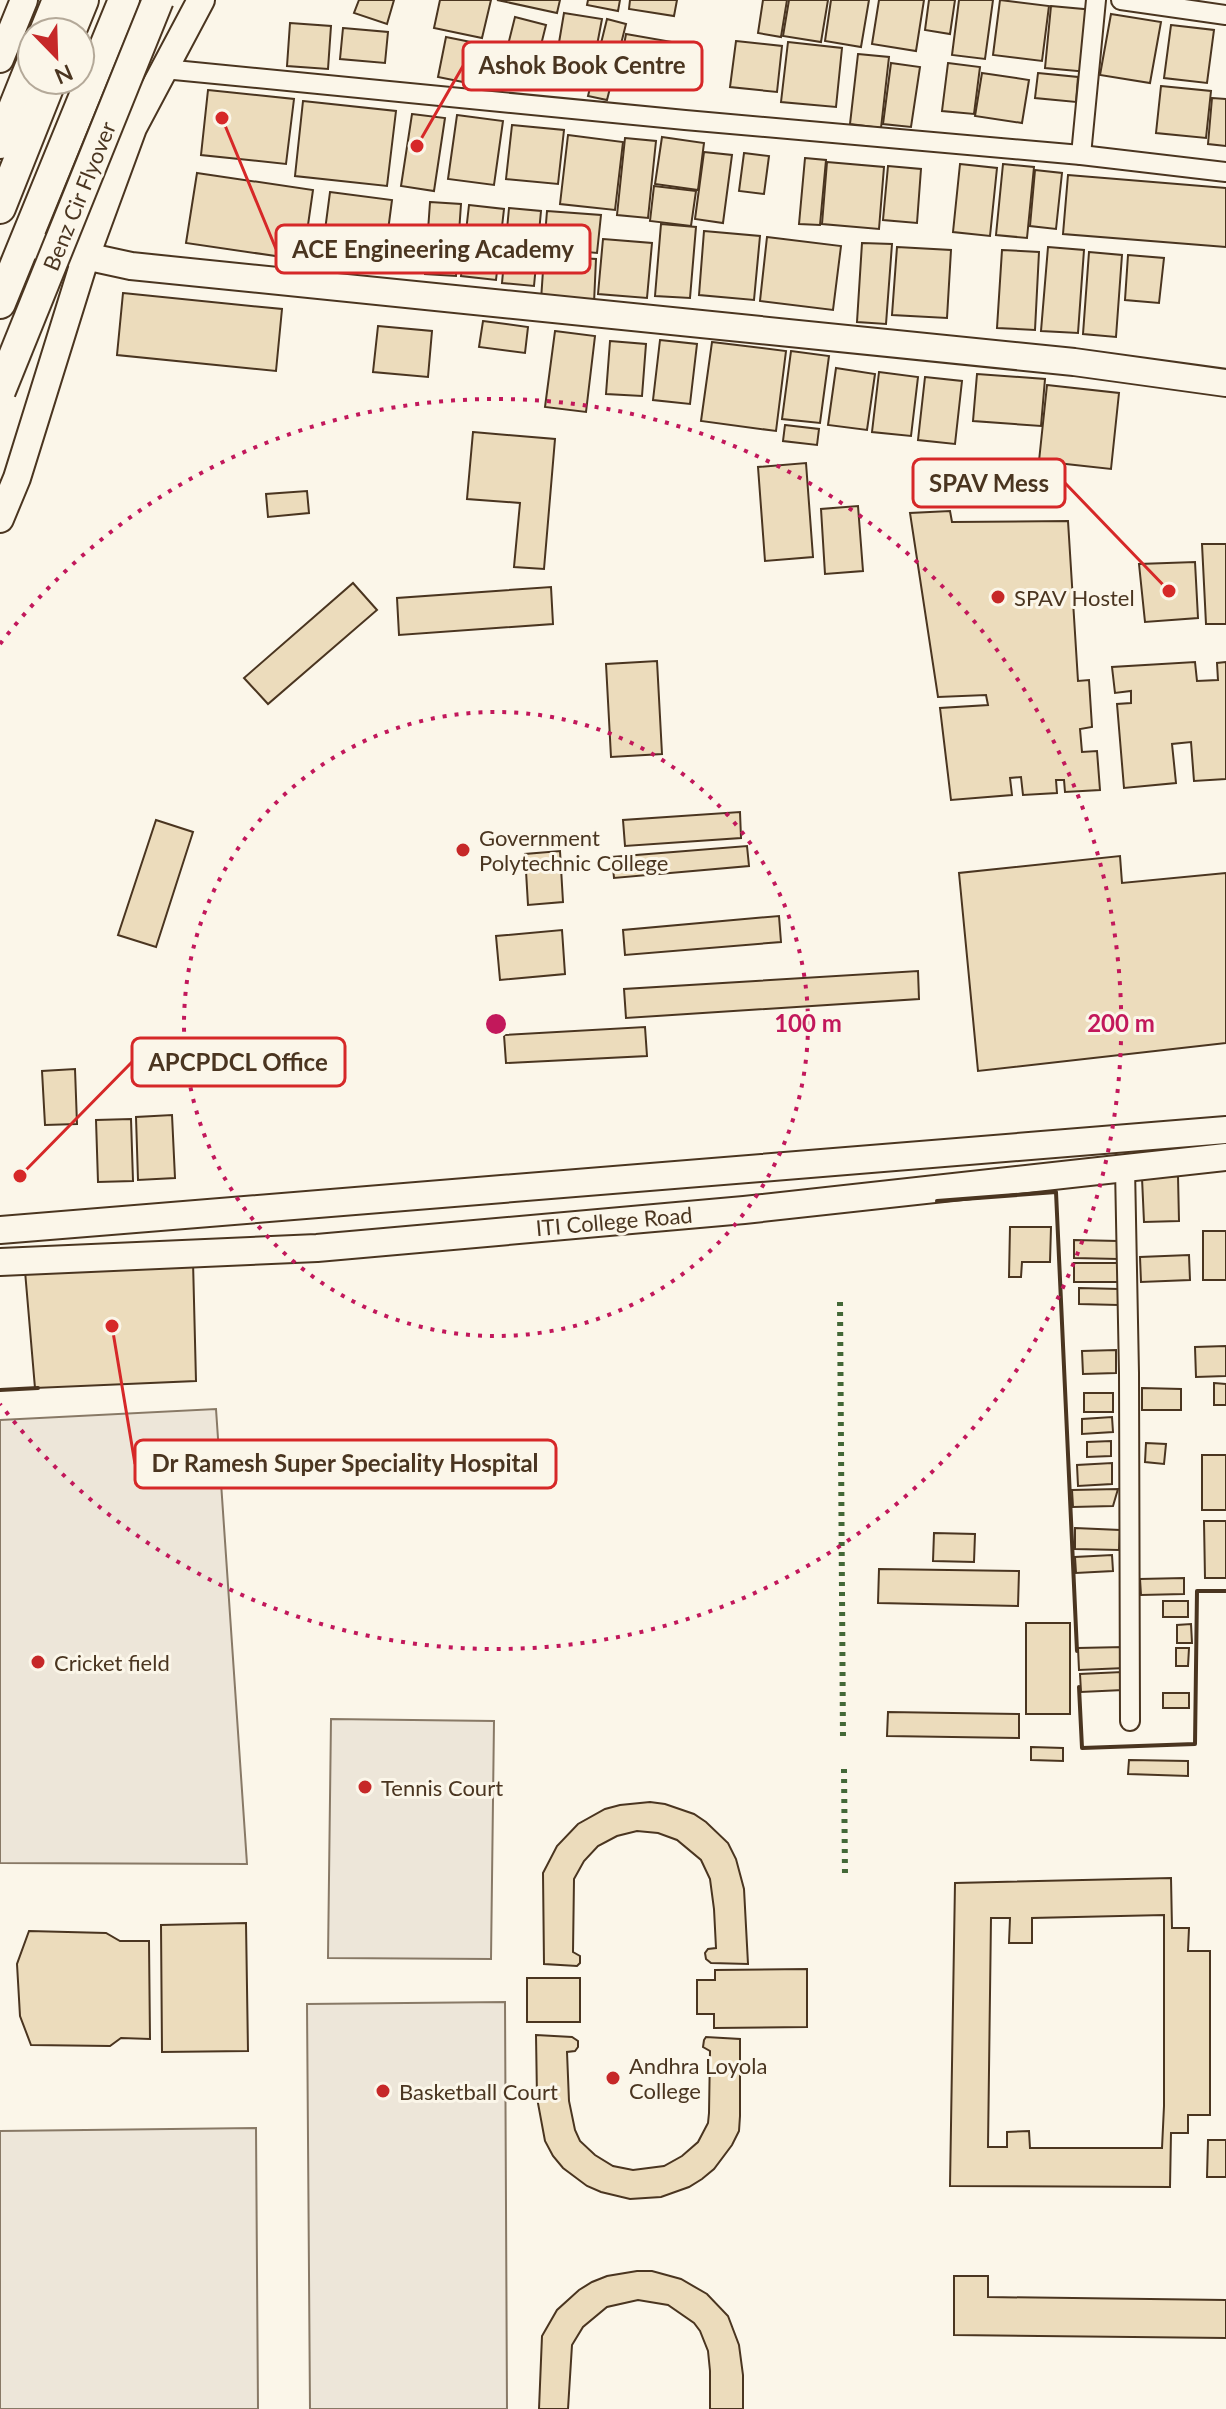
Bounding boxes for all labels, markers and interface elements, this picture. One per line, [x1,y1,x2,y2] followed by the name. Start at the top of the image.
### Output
[16,16,96,96] north arrow
[463,42,702,90] callout: Ashok Book Centre
[477,50,686,79] text: Ashok Book Centre
[51,59,77,91] text: N
[37,118,121,274] street label: Benz Cir Flyover
[276,225,590,273] callout: ACE Engineering Academy
[291,234,574,263] text: ACE Engineering Academy
[913,459,1065,507] callout: SPAV Mess
[929,468,1049,497] text: SPAV Mess
[1014,584,1135,611] place label: SPAV Hostel
[989,588,1007,606] marker: SPAV Hostel
[479,824,668,876] place label: Government Polytechnic College
[454,841,472,859] marker: Government Polytechnic College
[774,1008,842,1037] text: 100 m
[1087,1008,1155,1037] text: 200 m
[482,1010,510,1038] centre of rings
[132,1038,345,1086] callout: APCPDCL Office
[147,1047,328,1076] text: APCPDCL Office
[535,1201,693,1241] street label: ITI College Road
[135,1440,556,1488] callout: Dr Ramesh Super Speciality Hospital
[151,1448,539,1477] text: Dr Ramesh Super Speciality Hospital
[54,1649,170,1676] place label: Cricket field
[29,1653,47,1671] marker: Cricket field
[381,1774,503,1801] place label: Tennis Court
[356,1778,374,1796] marker: Tennis Court
[629,2052,767,2104] place label: Andhra Loyola College
[604,2069,622,2087] marker: Andhra Loyola College
[399,2078,558,2105] place label: Basketball Court
[374,2082,392,2100] marker: Basketball Court

